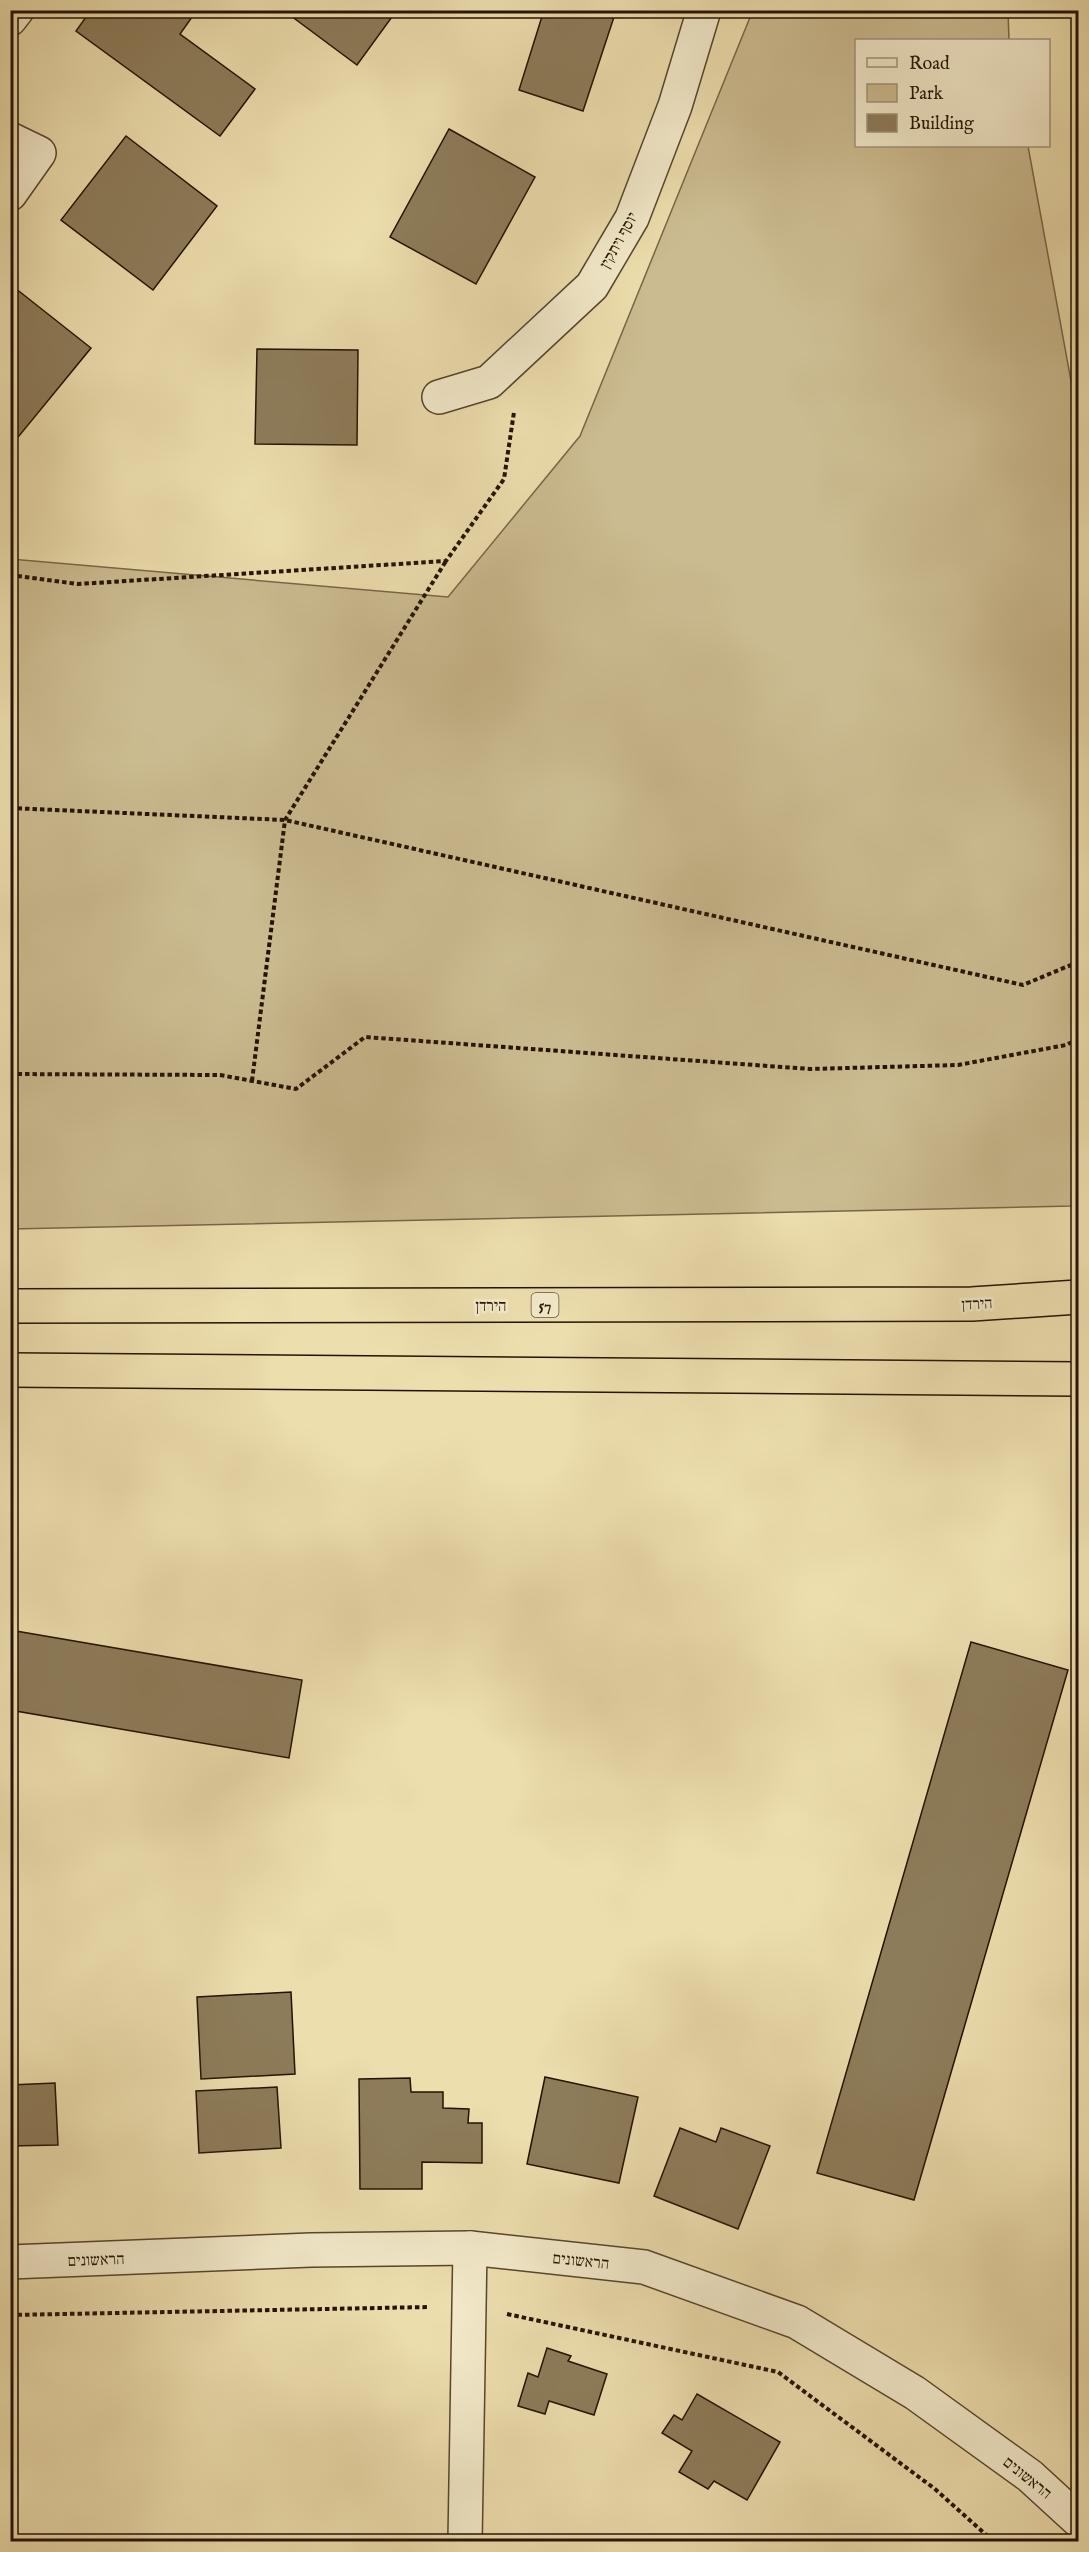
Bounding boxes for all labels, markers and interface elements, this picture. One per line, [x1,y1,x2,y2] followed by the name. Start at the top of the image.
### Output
[855,39,1050,147] legend
[909,53,950,76] text: Road
[909,83,944,106] text: Park
[909,113,974,136] text: Building
[596,209,643,273] street label: יוסף ויתקין
[532,1293,558,1317] road number: 57
[961,1294,993,1316] street label: הירדן
[475,1297,507,1317] street label: הירדן
[551,2249,610,2275] street label: הראשונים
[67,2250,125,2272] street label: הראשונים
[998,2453,1055,2504] street label: הראשונים

